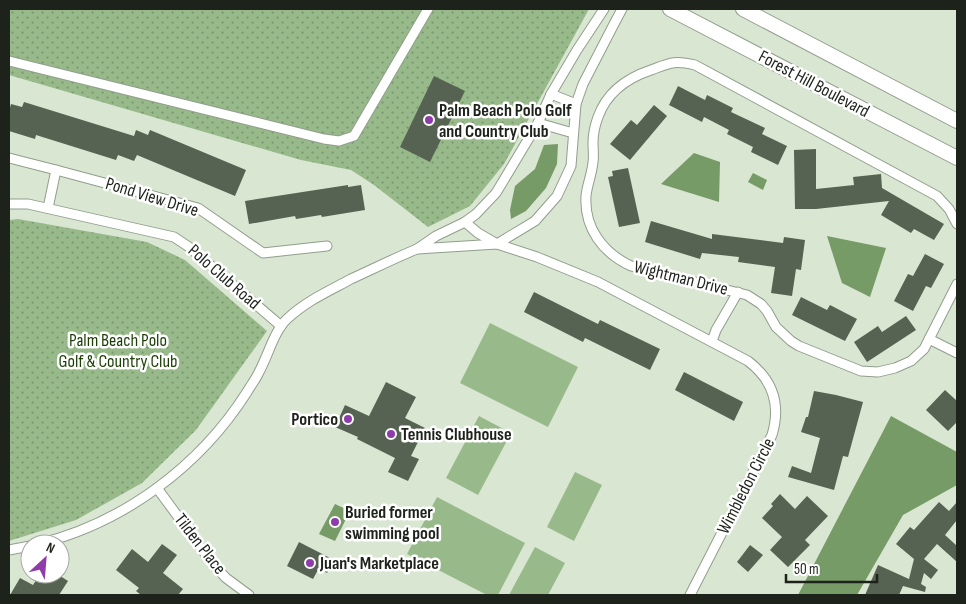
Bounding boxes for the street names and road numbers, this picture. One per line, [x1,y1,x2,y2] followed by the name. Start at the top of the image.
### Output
[755,46,873,122] street label: Forest Hill Boulevard
[103,173,201,221] street label: Pond View Drive
[184,240,264,314] street label: Polo Club Road
[632,256,730,300] street label: Wightman Drive
[713,434,779,538] street label: Wimbledon Circle
[170,509,230,579] street label: Tilden Place

